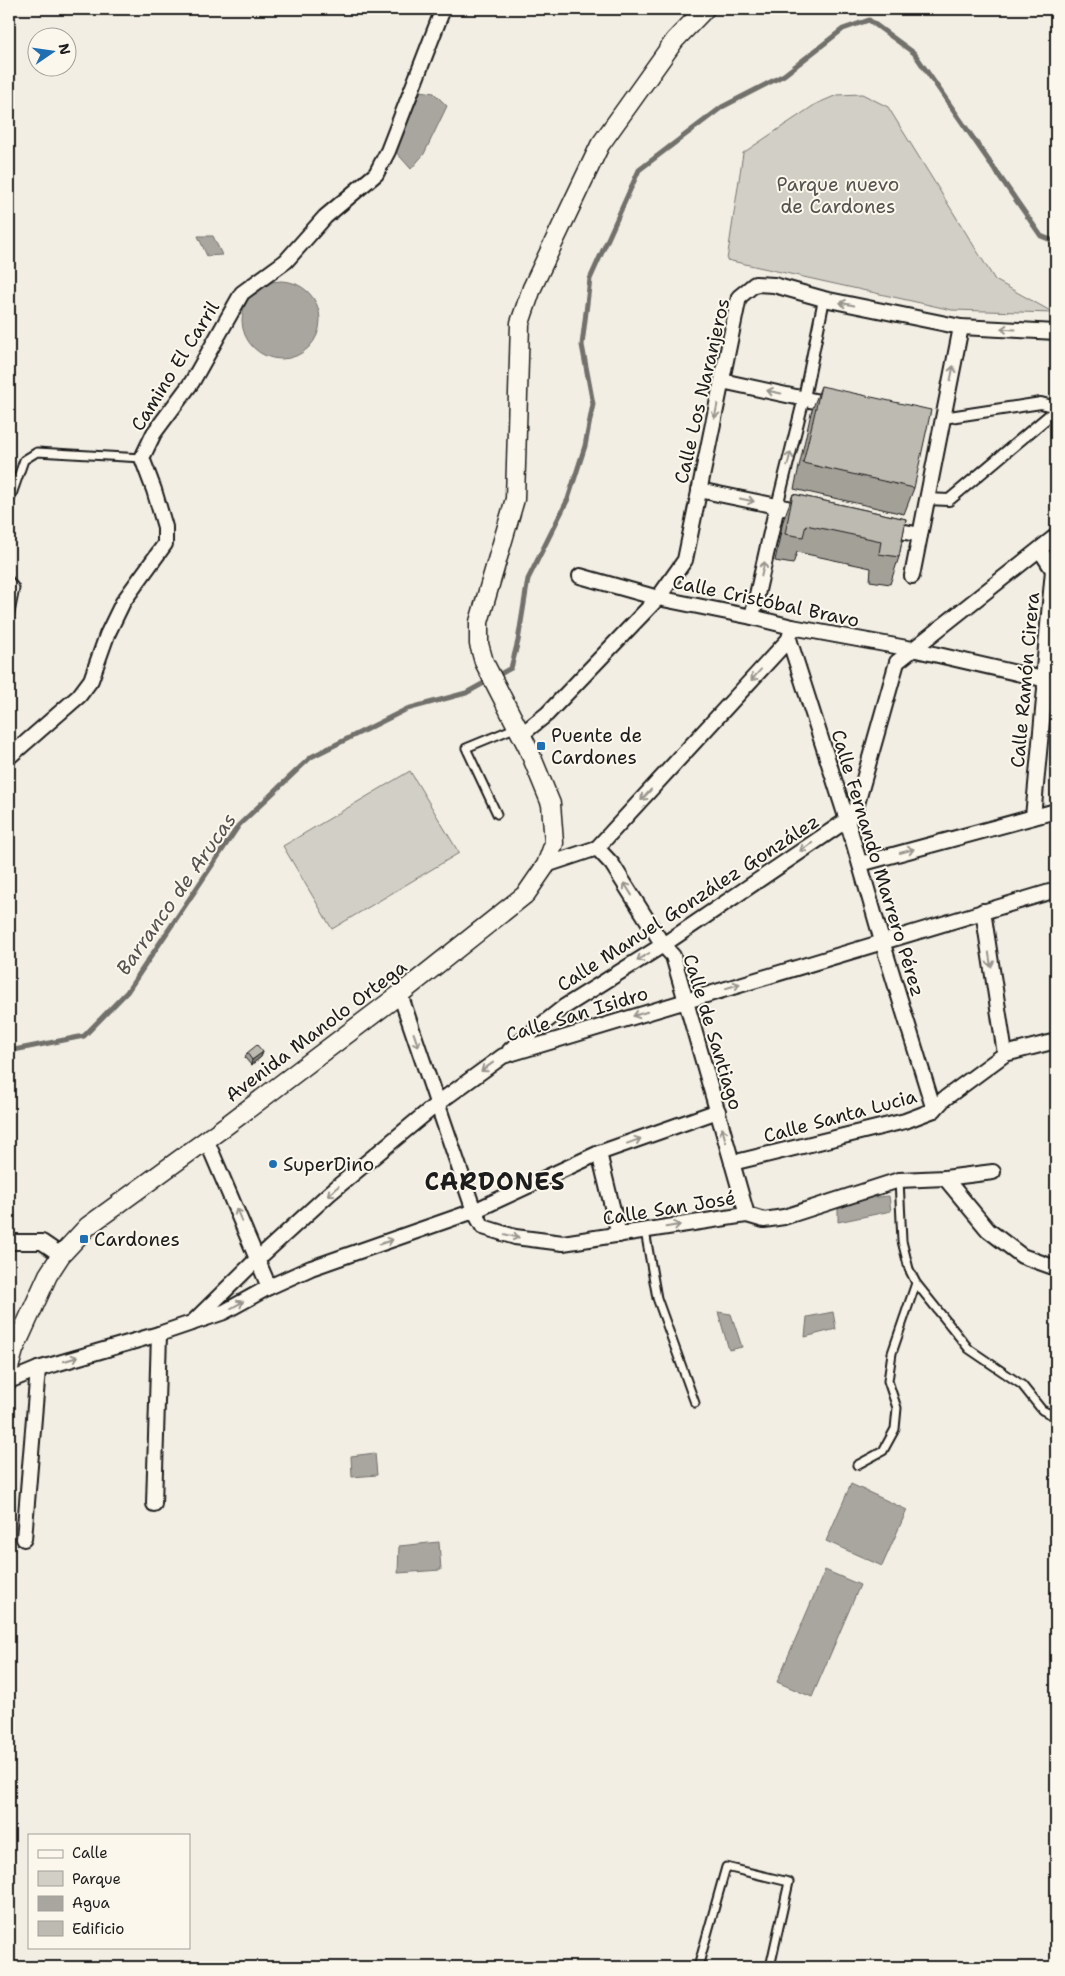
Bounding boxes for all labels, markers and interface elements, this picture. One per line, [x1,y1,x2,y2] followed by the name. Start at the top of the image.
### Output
[28,28,78,78] north arrow
[55,42,75,57] text: N
[777,172,899,219] park label: Parque nuevo de Cardones
[125,296,225,436] street label: Camino El Carril
[668,296,736,486] street label: Calle Los Naranjeros
[840,298,856,308] one-way arrow
[1000,325,1016,334] one-way arrow
[948,365,957,381] one-way arrow
[766,387,782,396] one-way arrow
[710,402,720,418] one-way arrow
[785,451,794,467] one-way arrow
[738,495,754,505] one-way arrow
[759,561,768,577] one-way arrow
[670,569,862,633] street label: Calle Cristóbal Bravo
[1005,591,1045,769] street label: Calle Ramón Cirera
[750,669,762,681] one-way arrow
[551,723,642,770] place label: Puente de Cardones
[825,727,931,999] street label: Calle Fernando Marrero Pérez
[535,740,547,752] marker: Puente de Cardones
[640,789,652,801] one-way arrow
[110,808,242,980] water label: Barranco de Arucas
[552,809,824,997] street label: Calle Manuel González González
[800,842,814,852] one-way arrow
[899,846,915,856] one-way arrow
[622,882,632,896] one-way arrow
[677,951,749,1113] street label: Calle de Santiago
[986,951,996,967] one-way arrow
[636,953,650,963] one-way arrow
[220,954,412,1107] street label: Avenida Manolo Ortega
[503,981,651,1047] street label: Calle San Isidro
[725,981,741,991] one-way arrow
[632,1010,648,1020] one-way arrow
[412,1032,421,1047] one-way arrow
[480,1062,494,1072] one-way arrow
[761,1083,920,1148] street label: Calle Santa Lucia
[719,1127,729,1143] one-way arrow
[625,1136,641,1145] one-way arrow
[283,1152,374,1177] place label: SuperDino
[267,1158,279,1170] marker: SuperDino
[425,1166,565,1198] district label: CARDONES
[327,1185,340,1197] one-way arrow
[601,1185,737,1231] street label: Calle San José
[233,1208,243,1223] one-way arrow
[664,1221,680,1231] one-way arrow
[94,1227,180,1252] place label: Cardones
[504,1232,520,1241] one-way arrow
[78,1233,90,1245] marker: Cardones
[378,1237,394,1246] one-way arrow
[229,1300,244,1309] one-way arrow
[63,1354,79,1364] one-way arrow
[28,1834,190,1948] legend
[72,1843,108,1863] text: Calle
[72,1869,121,1889] text: Parque
[72,1893,111,1913] text: Agua
[72,1919,124,1939] text: Edificio

